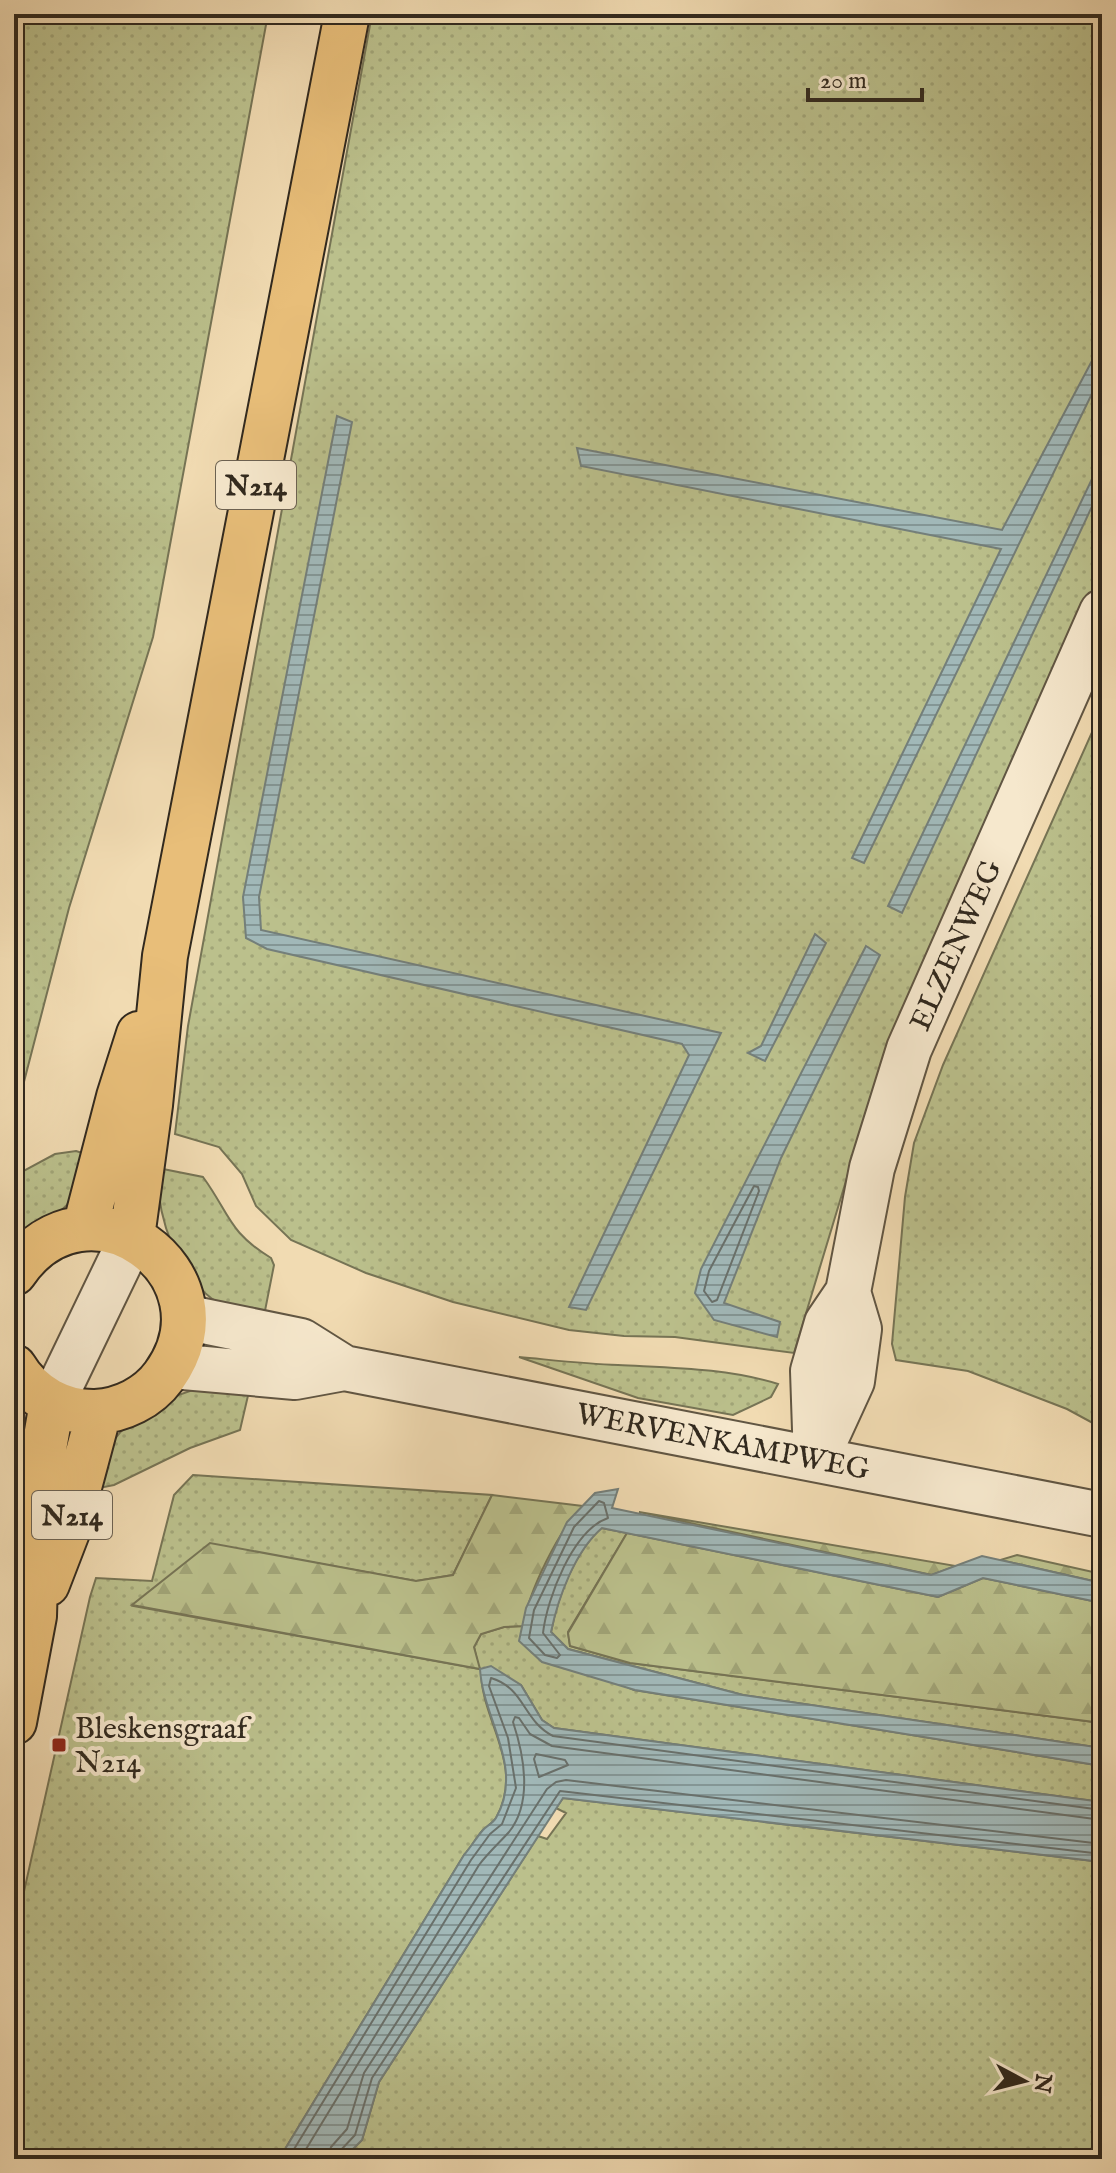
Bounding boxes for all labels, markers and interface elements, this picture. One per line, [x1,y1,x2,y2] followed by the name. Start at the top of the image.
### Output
[808,52,922,102] scale bar
[820,66,867,97] text: 20 m
[216,461,296,509] road number: N214
[902,854,1011,1037] street label: ELZENWEG
[573,1396,873,1490] street label: WERVENKAMPWEG
[32,1491,112,1539] road number: N214
[75,1711,253,1783] place label: Bleskensgraaf N214
[50,1736,68,1754] marker: Bleskensgraaf N214
[984,2041,1064,2121] north arrow
[1027,2071,1057,2094] text: N

